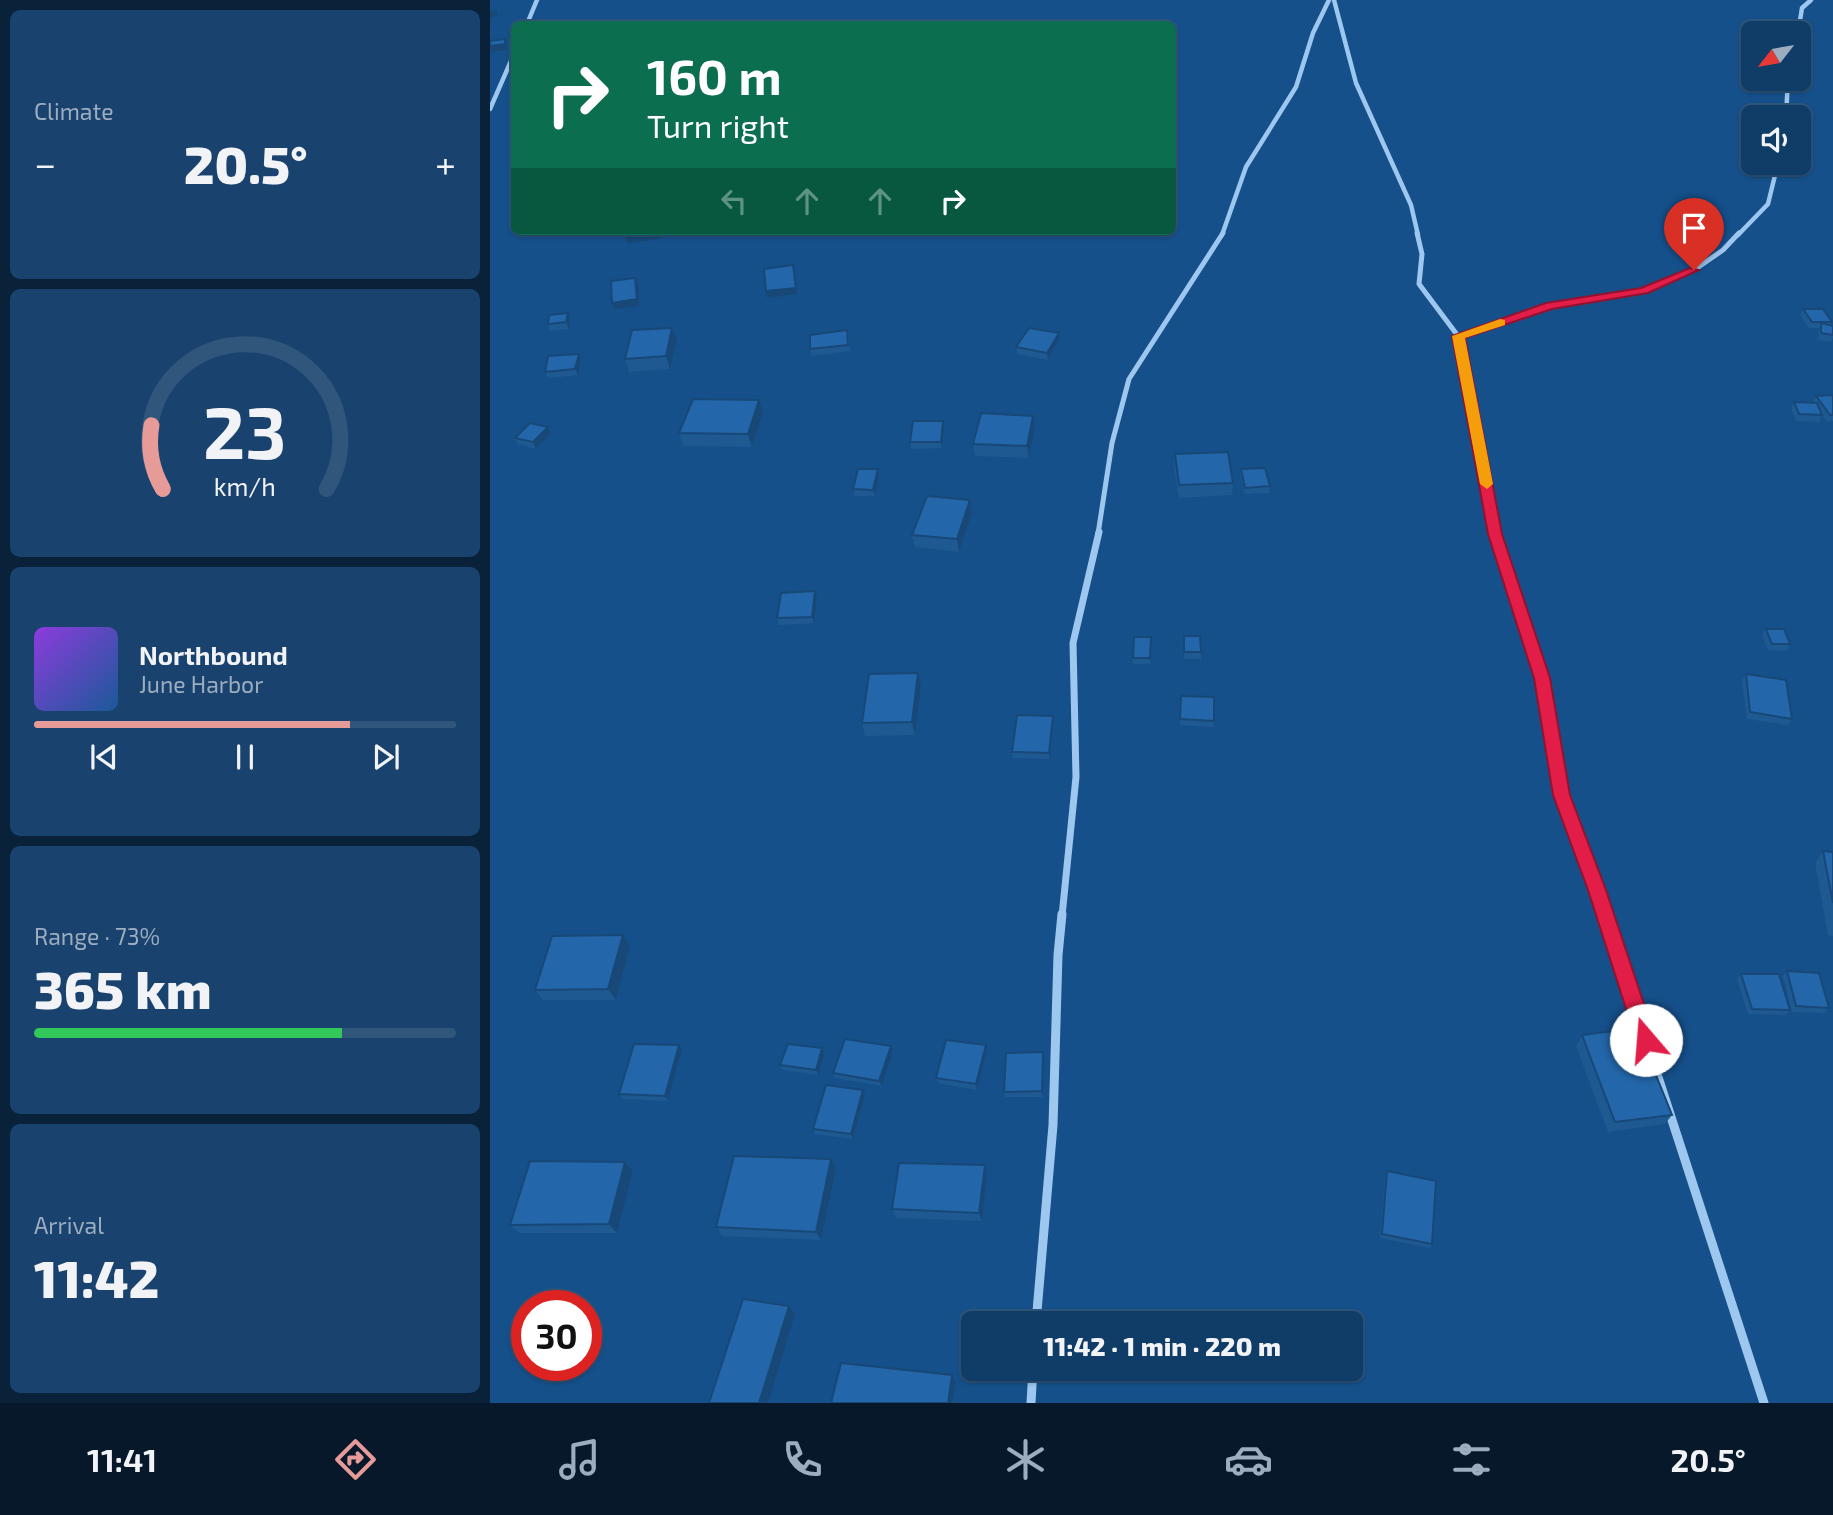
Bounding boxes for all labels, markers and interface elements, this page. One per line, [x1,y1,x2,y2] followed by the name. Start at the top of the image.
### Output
[1741,21,1811,91] north arrow
[1741,21,1811,175] map controls
[647,46,782,105] text: 160 m
[532,49,623,140] icon: right
[34,97,114,125] text: Climate
[1741,105,1811,175] button: sound
[647,106,789,144] text: Turn right
[184,132,308,194] text: 20.5°
[34,140,56,186] text: −
[435,140,456,186] text: +
[715,182,753,220] icon: left
[788,182,826,220] icon: ahead
[861,182,899,220] icon: ahead
[934,182,972,220] icon: right
[1664,198,1724,270] pin
[1675,209,1713,247] icon: arrive
[203,386,287,474] text: 23
[214,471,276,501] text: km/h
[139,639,288,670] text: Northbound
[139,670,263,698] text: June Harbor
[85,738,123,776] icon: previous
[226,738,264,776] icon: pause
[367,738,405,776] icon: next
[34,922,160,950] text: Range · 73%
[34,957,212,1019] text: 365 km
[1609,1003,1683,1077] position arrow
[34,1211,104,1239] text: Arrival
[34,1246,159,1308] text: 11:42
[511,1290,602,1381] speed limit sign: 30
[1043,1330,1281,1361] text: 11:42 · 1 min · 220 m
[331,1435,380,1484] icon: directions
[555,1435,604,1484] icon: music
[778,1435,827,1484] icon: phone
[1001,1435,1050,1484] icon: climate
[1224,1435,1273,1484] icon: car
[1447,1435,1496,1484] icon: filters
[87,1440,157,1478] text: 11:41
[1671,1440,1746,1478] text: 20.5°

